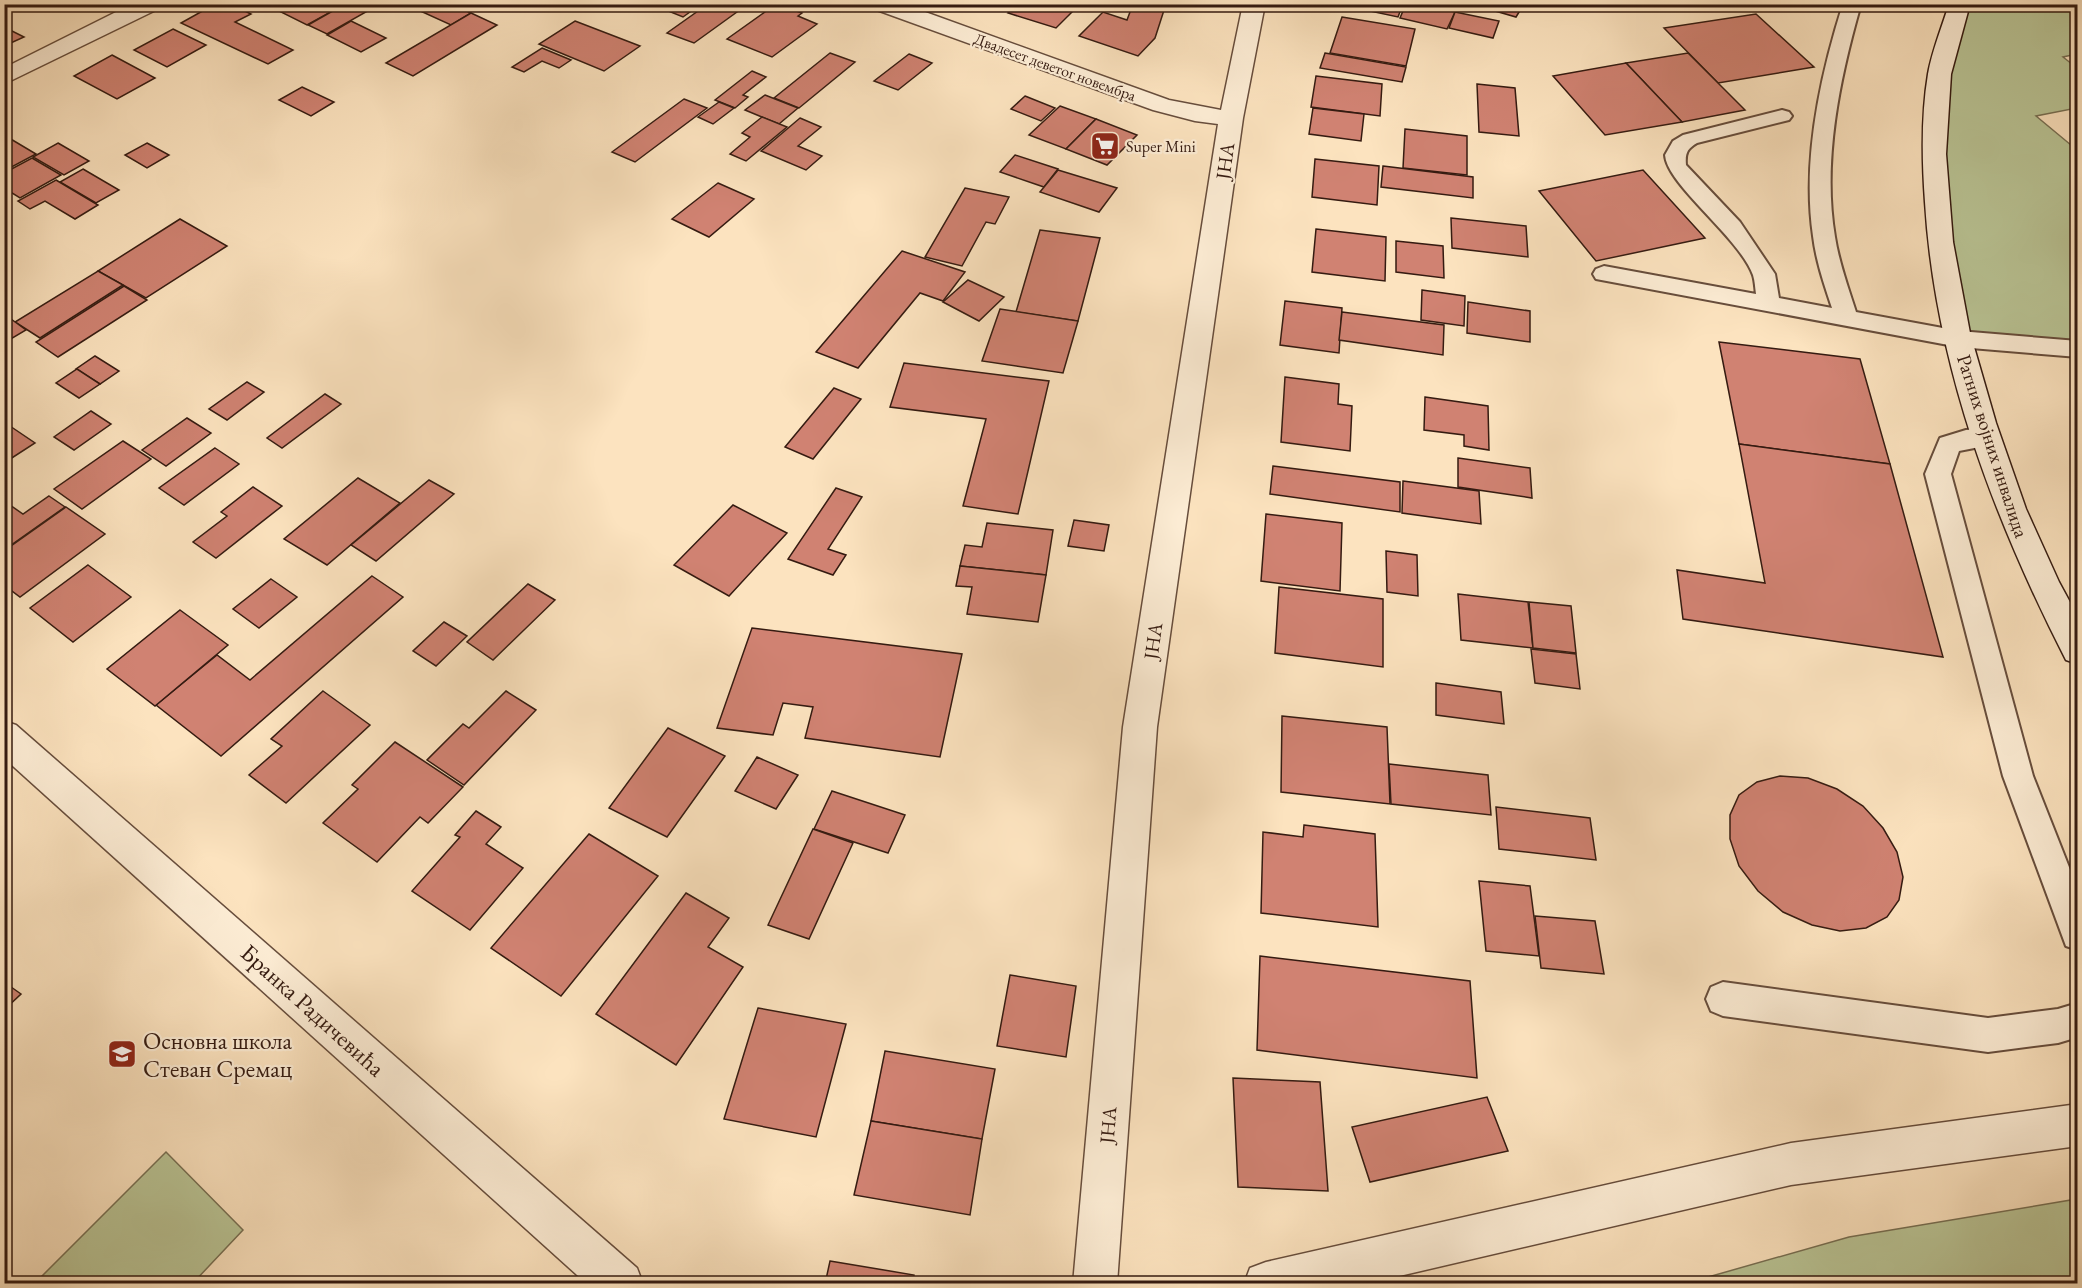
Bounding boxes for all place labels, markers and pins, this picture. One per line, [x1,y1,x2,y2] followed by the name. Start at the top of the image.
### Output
[1089,130,1121,162] supermarket icon: Super Mini
[1126,136,1196,157] place label: Super Mini
[143,1025,293,1084] place label: Основна школа Стеван Сремац
[106,1038,138,1070] school or university icon: Основна школа Стеван Сремац

